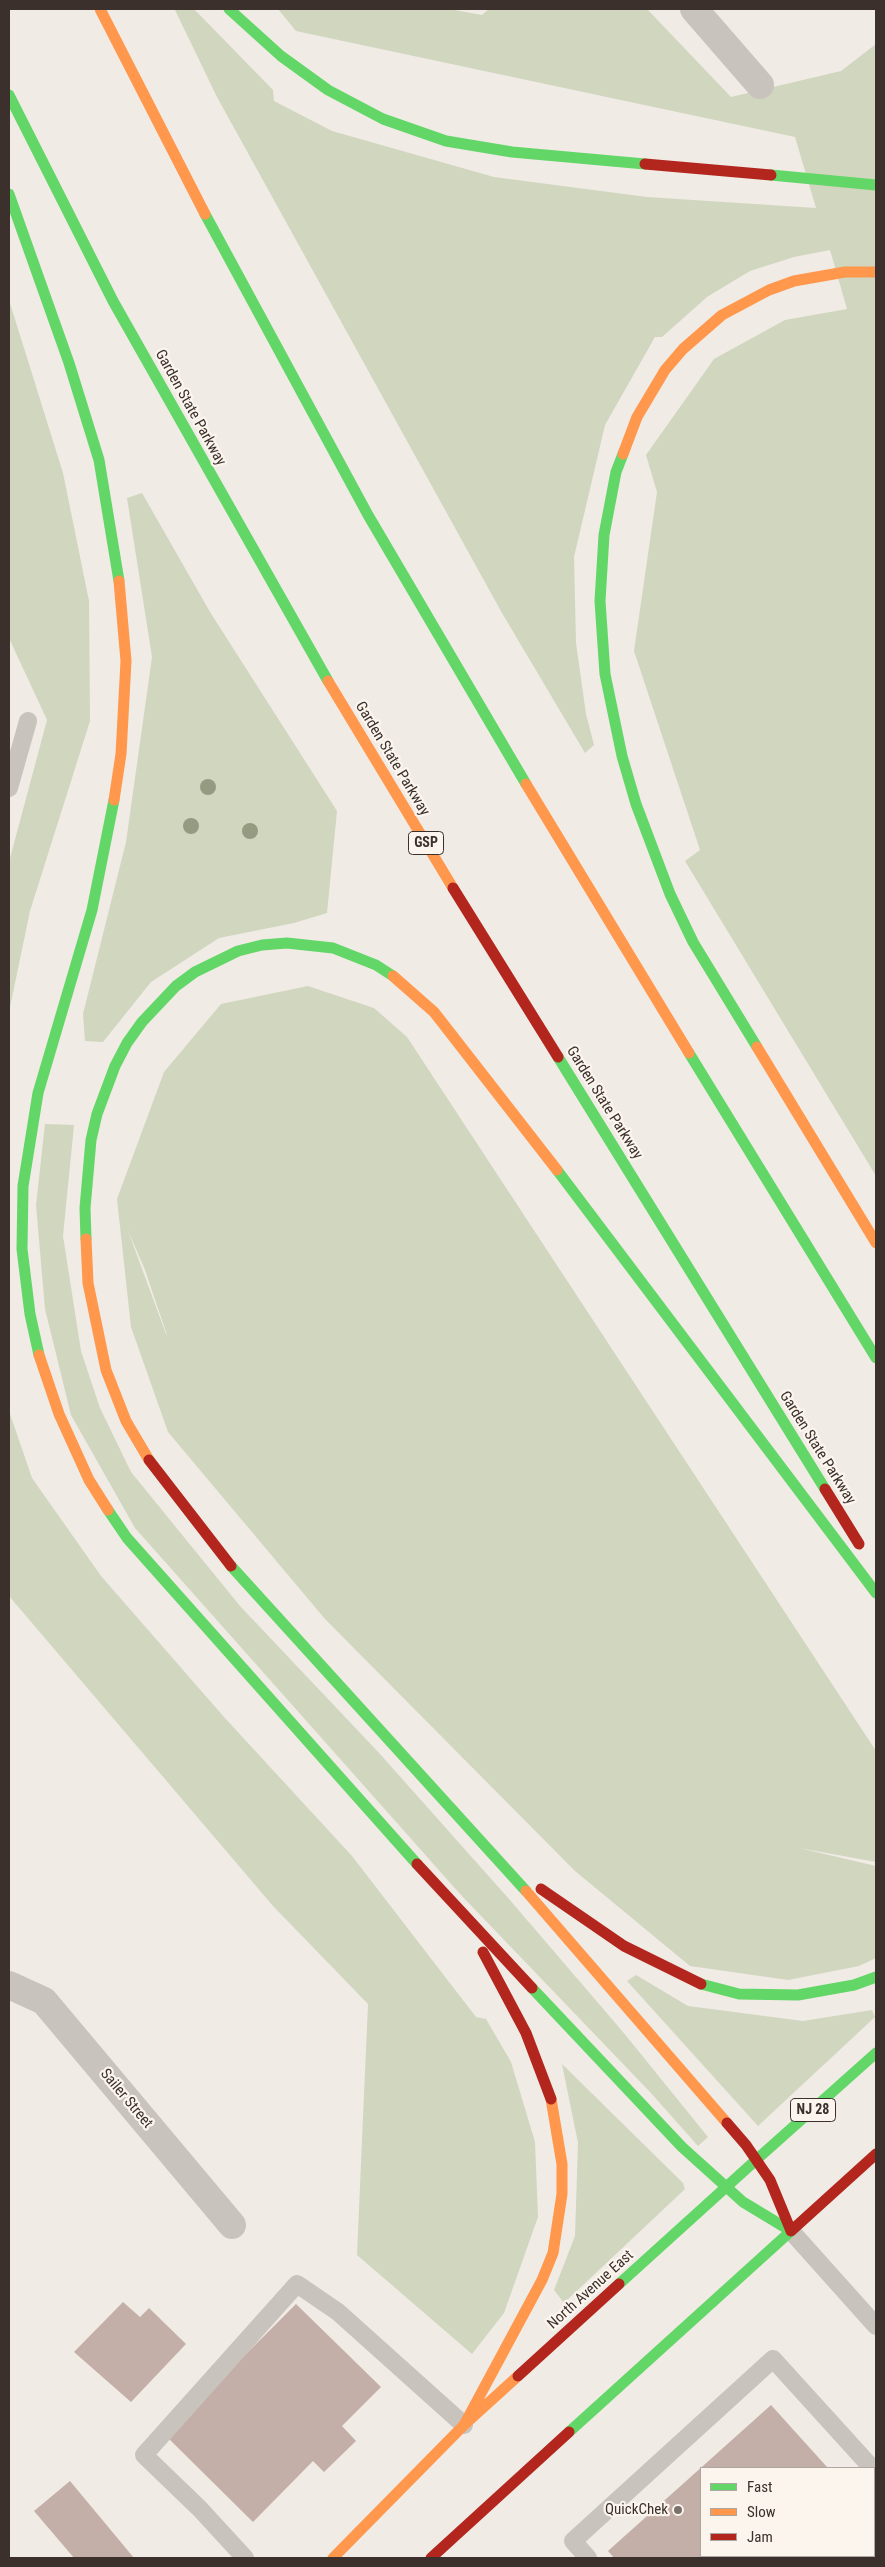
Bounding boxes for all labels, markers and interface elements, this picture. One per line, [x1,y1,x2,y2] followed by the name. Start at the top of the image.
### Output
[151,347,229,469] street label: Garden State Parkway
[351,699,433,819] street label: Garden State Parkway
[408,831,444,854] road number: GSP
[562,1043,646,1163] street label: Garden State Parkway
[775,1388,859,1508] street label: Garden State Parkway
[96,2066,156,2132] street label: Sailer Street
[790,2098,836,2122] road number: NJ 28
[544,2247,638,2333] street label: North Avenue East
[700,2467,875,2557] legend
[747,2478,772,2496] text: Fast
[605,2501,668,2519] place label: QuickChek
[747,2503,776,2521] text: Slow
[672,2504,684,2516] marker: QuickChek
[747,2528,773,2546] text: Jam

